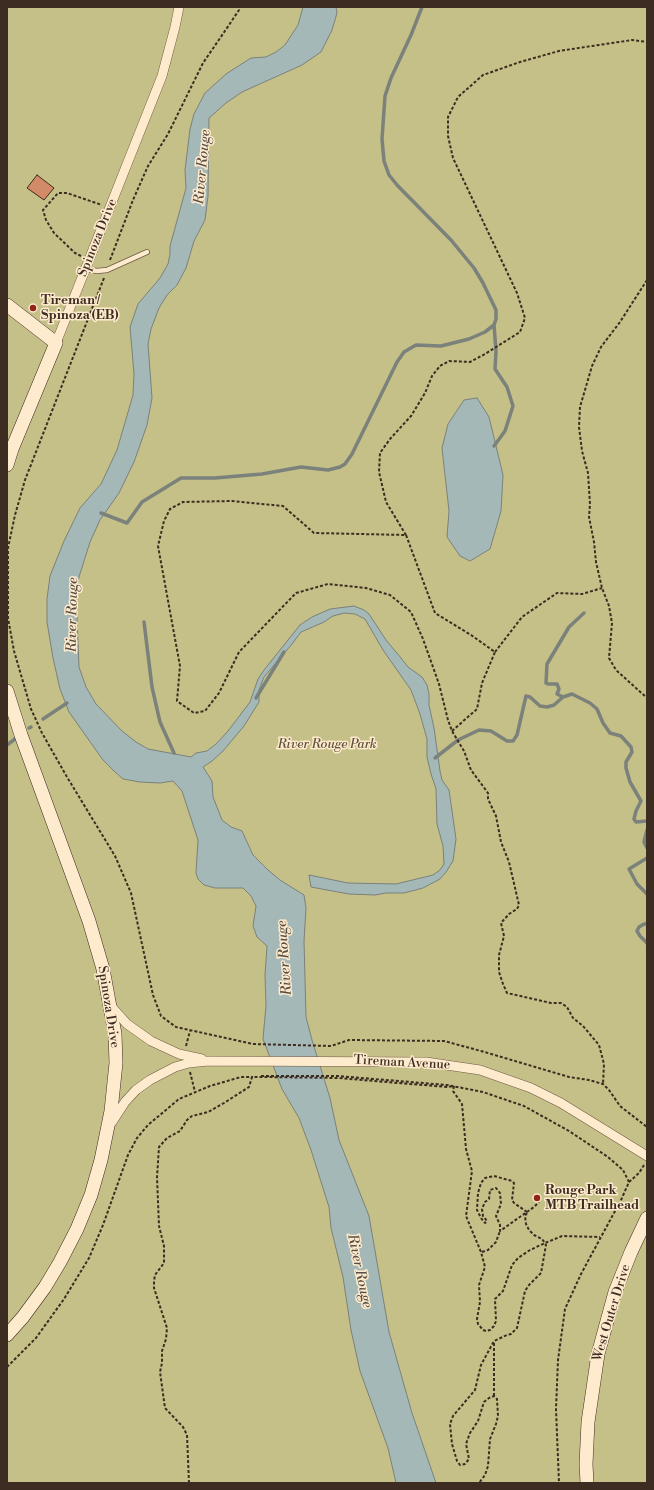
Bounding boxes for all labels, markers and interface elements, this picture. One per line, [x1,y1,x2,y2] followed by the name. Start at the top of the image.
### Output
[191,129,215,205] water label: River Rouge
[75,197,121,279] street label: Spinoza Drive
[41,293,119,324] place label: Tireman / Spinoza (EB)
[28,303,38,313] marker: Tireman / Spinoza (EB)
[64,577,82,653] water label: River Rouge
[277,737,377,753] park label: River Rouge Park
[274,920,296,996] water label: River Rouge
[94,965,122,1049] street label: Spinoza Drive
[353,1053,451,1073] street label: Tireman Avenue
[545,1183,639,1214] place label: Rouge Park MTB Trailhead
[532,1193,542,1203] marker: Rouge Park MTB Trailhead
[343,1233,375,1309] water label: River Rouge
[590,1263,634,1363] street label: West Outer Drive

